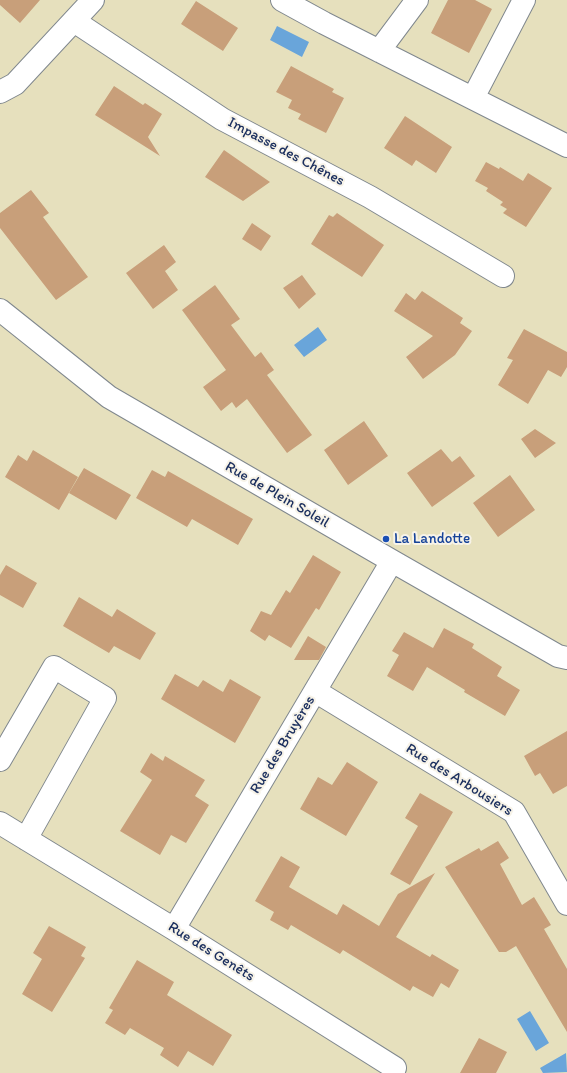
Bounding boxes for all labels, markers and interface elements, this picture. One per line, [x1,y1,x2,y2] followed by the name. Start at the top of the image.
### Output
[225,114,347,190] street label: Impasse des Chênes
[222,458,332,532] street label: Rue de Plein Soleil
[394,530,470,548] place label: La Landotte
[381,534,391,544] marker: La Landotte
[247,693,319,797] street label: Rue des Bruyères
[402,740,516,820] street label: Rue des Arbousiers
[164,918,258,986] street label: Rue des Genêts

